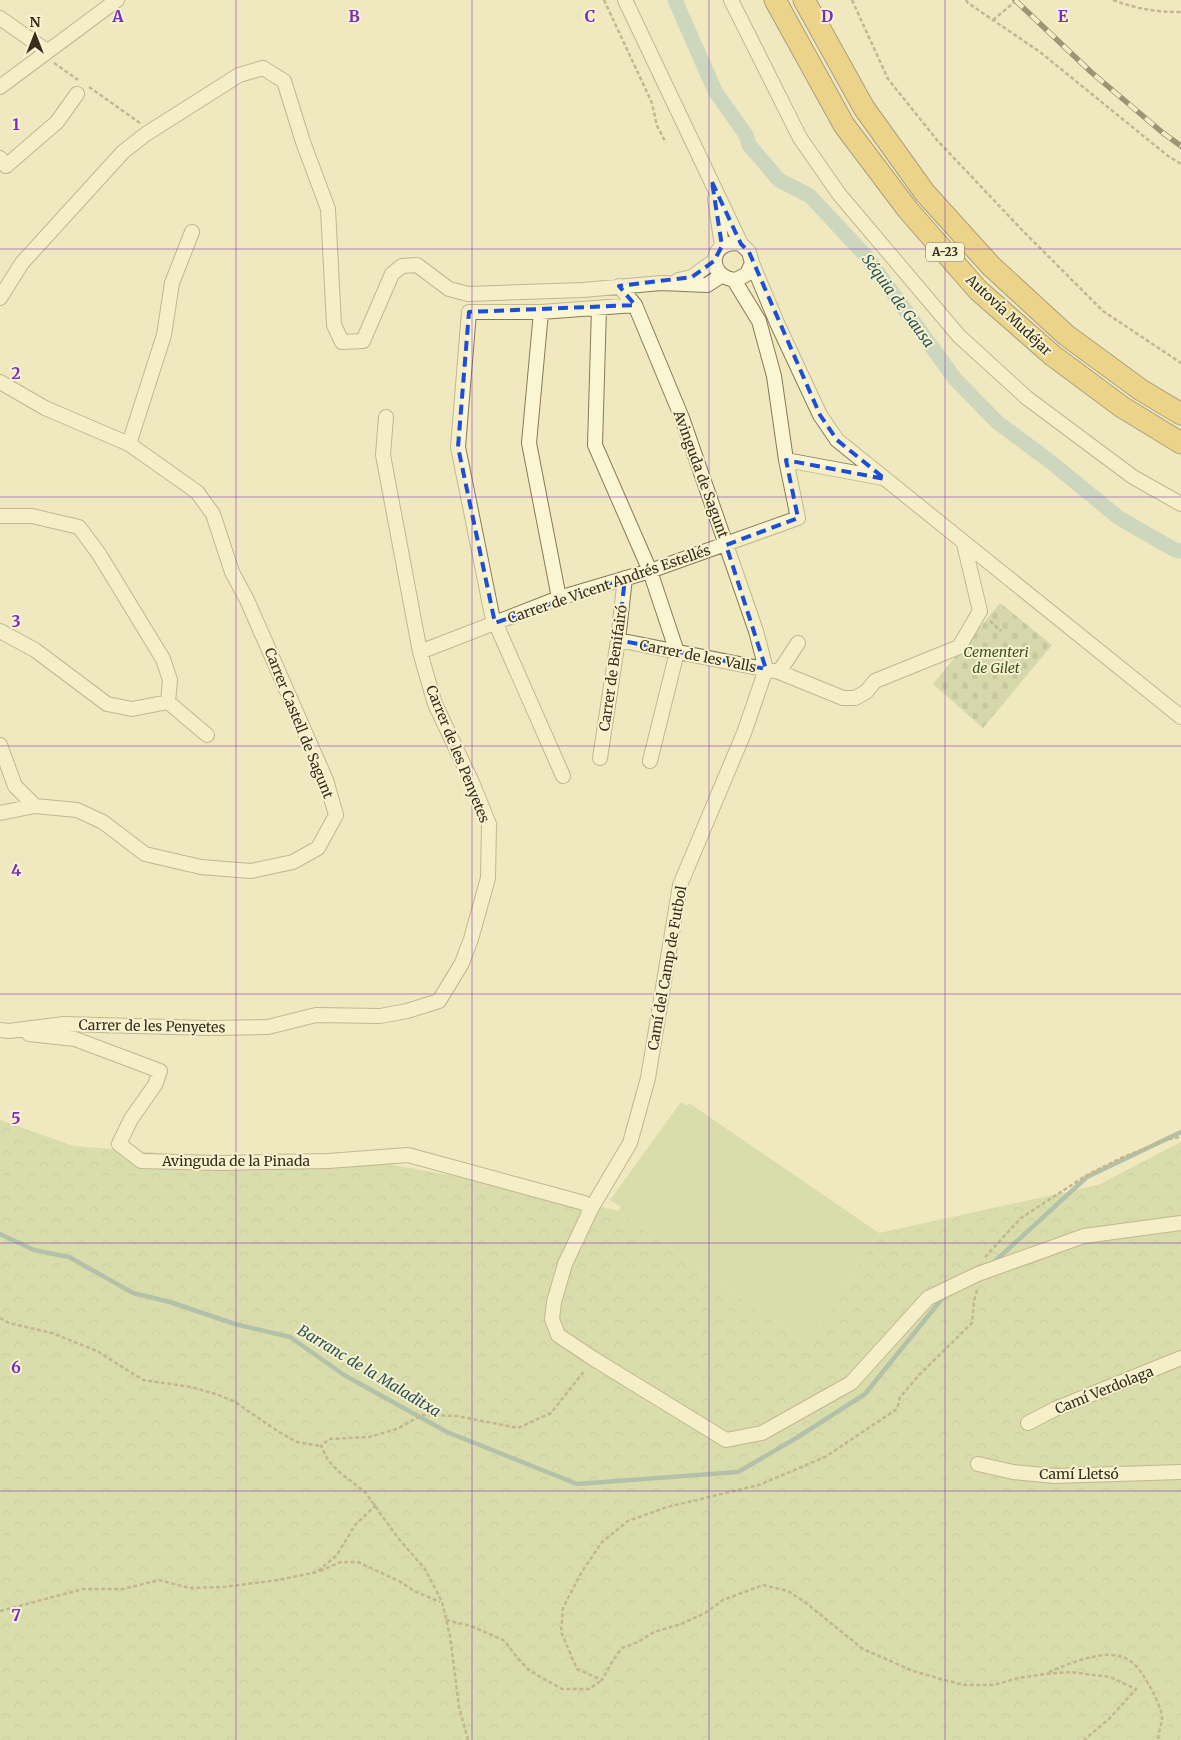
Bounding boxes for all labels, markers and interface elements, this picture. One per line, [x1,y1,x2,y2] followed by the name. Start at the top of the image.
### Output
[111,6,124,26] text: A
[348,6,360,26] text: B
[585,6,595,26] text: C
[821,6,833,26] text: D
[1058,6,1069,26] text: E
[10,10,60,60] north arrow
[29,13,41,31] text: N
[12,114,20,134] text: 1
[926,242,964,262] road number: A-23
[858,250,939,351] water label: Séquia de Gausa
[962,270,1056,359] street label: Autovía Mudéjar
[11,363,21,383] text: 2
[669,407,733,541] street label: Avinguda de Sagunt
[505,541,713,627] street label: Carrer de Vicent Andrés Estellés
[595,604,631,732] street label: Carrer de Benifairó
[11,611,21,631] text: 3
[638,636,758,676] street label: Carrer de les Valls
[963,643,1029,677] park label: Cementeri de Gilet
[260,645,338,802] street label: Carrer Castell de Sagunt
[422,683,494,826] street label: Carrer de les Penyetes
[11,860,21,880] text: 4
[644,884,690,1052] street label: Camí del Camp de Futbol
[78,1016,226,1036] street label: Carrer de les Penyetes
[11,1108,21,1128] text: 5
[161,1152,310,1170] street label: Avinguda de la Pinada
[294,1320,444,1421] water label: Barranc de la Maladitxa
[11,1357,21,1377] text: 6
[1052,1362,1156,1418] street label: Camí Verdolaga
[1039,1465,1119,1483] street label: Camí Lletsó
[11,1605,21,1625] text: 7

